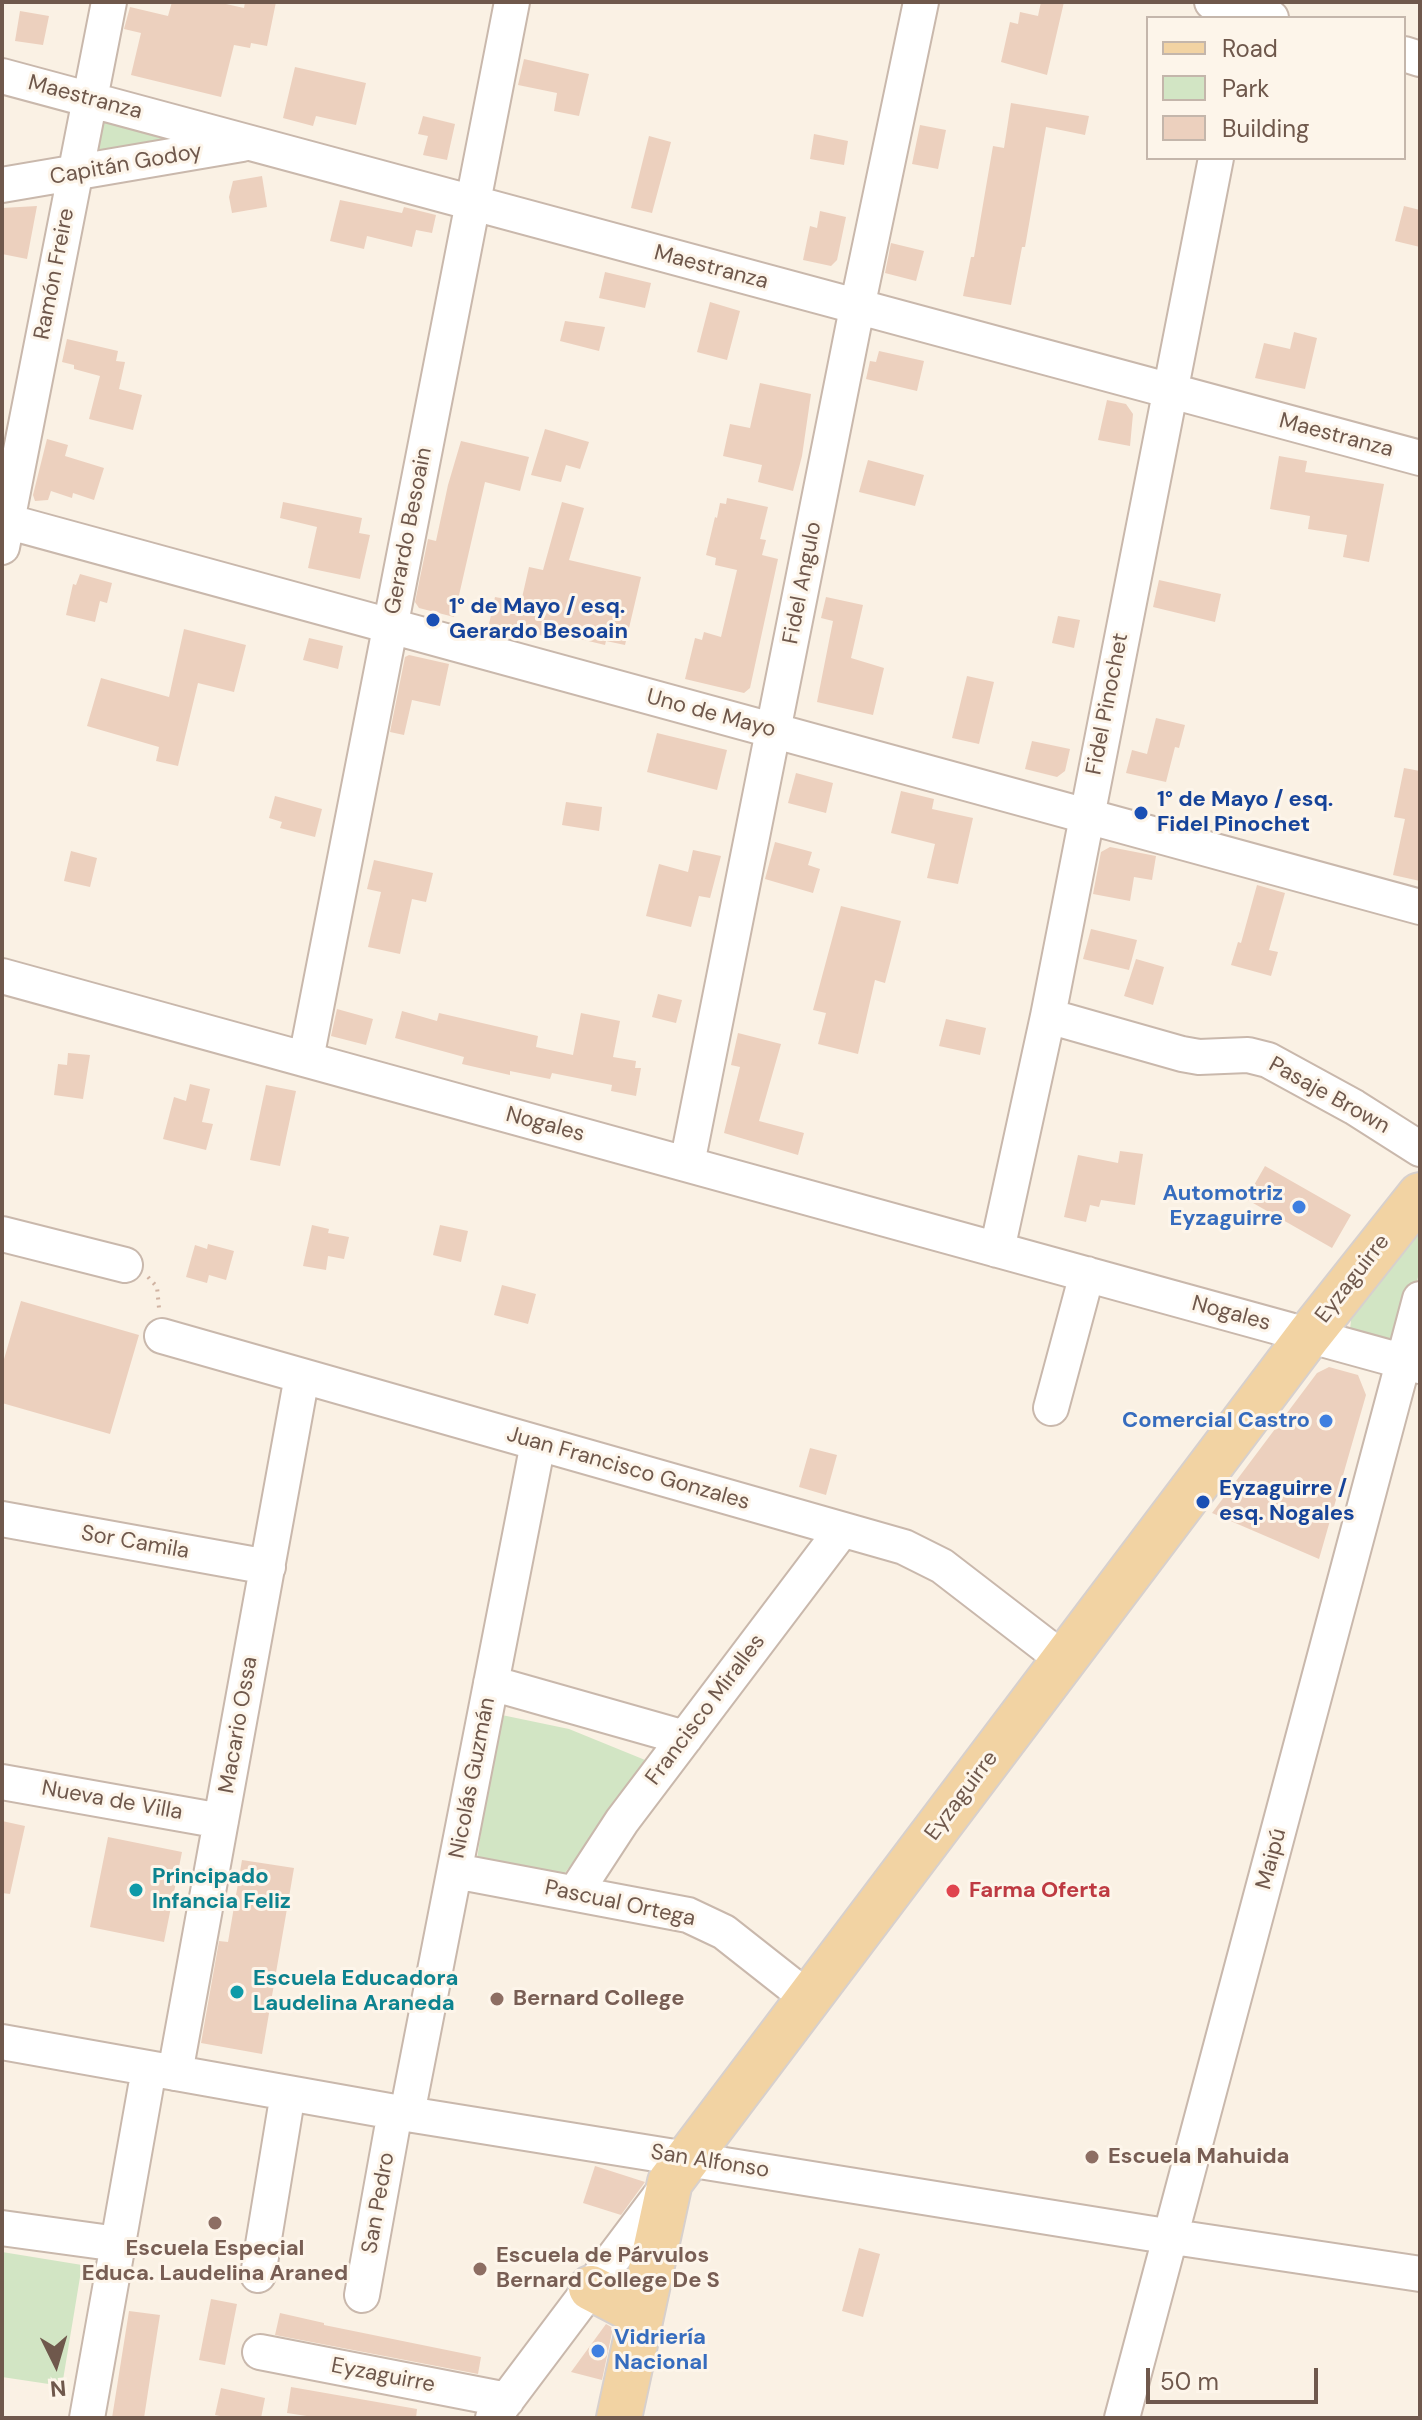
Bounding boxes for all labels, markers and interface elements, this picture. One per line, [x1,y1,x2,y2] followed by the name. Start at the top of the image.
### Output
[1146,16,1406,160] legend
[1222,33,1278,64] text: Road
[25,70,145,126] street label: Maestranza
[1222,73,1269,104] text: Park
[1222,113,1309,144] text: Building
[48,139,204,191] street label: Capitán Godoy
[29,206,81,342] street label: Ramón Freire
[651,240,771,296] street label: Maestranza
[1276,408,1396,464] street label: Maestranza
[380,445,438,617] street label: Gerardo Besoain
[778,520,828,646] street label: Fidel Angulo
[449,594,628,646] place label: 1° de Mayo / esq. Gerardo Besoain
[424,611,442,629] marker: 1° de Mayo / esq. Gerardo Besoain
[1081,631,1135,777] street label: Fidel Pinochet
[644,684,778,744] street label: Uno de Mayo
[1157,787,1333,838] place label: 1° de Mayo / esq. Fidel Pinochet
[1132,804,1150,822] marker: 1° de Mayo / esq. Fidel Pinochet
[1264,1052,1394,1140] street label: Pasaje Brown
[503,1102,587,1148] street label: Nogales
[1162,1181,1283,1232] place label: Automotriz Eyzaguirre
[1290,1198,1308,1216] marker: Automotriz Eyzaguirre
[1310,1229,1396,1329] street label: Eyzaguirre
[1189,1291,1273,1337] street label: Nogales
[1122,1408,1310,1434] place label: Comercial Castro
[1317,1412,1335,1430] marker: Comercial Castro
[503,1422,753,1516] street label: Juan Francisco Gonzales
[1219,1476,1355,1528] place label: Eyzaguirre / esq. Nogales
[1194,1493,1212,1511] marker: Eyzaguirre / esq. Nogales
[79,1521,191,1565] street label: Sor Camila
[641,1629,771,1791] street label: Francisco Miralles
[214,1655,264,1795] street label: Macario Ossa
[444,1695,502,1861] street label: Nicolás Guzmán
[920,1746,1004,1846] street label: Eyzaguirre
[39,1776,185,1826] street label: Nueva de Villa
[1251,1826,1293,1892] street label: Maipú
[152,1864,291,1916] place label: Principado Infancia Feliz
[542,1875,698,1933] street label: Pascual Ortega
[969,1878,1111,1904] place label: Farma Oferta
[127,1881,145,1899] marker: Principado Infancia Feliz
[944,1882,962,1900] marker: Farma Oferta
[253,1966,458,2018] place label: Escuela Educadora Laudelina Araneda
[228,1983,246,2001] marker: Escuela Educadora Laudelina Araneda
[513,1986,684,2012] place label: Bernard College
[488,1990,506,2008] marker: Bernard College
[649,2140,771,2184] street label: San Alfonso
[1108,2144,1289,2170] place label: Escuela Mahuida
[1083,2148,1101,2166] marker: Escuela Mahuida
[357,2150,401,2256] street label: San Pedro
[206,2214,224,2232] marker: Escuela Especial Educa. Laudelina Araned
[82,2236,348,2288] place label: Escuela Especial Educa. Laudelina Araned
[496,2243,720,2294] place label: Escuela de Párvulos Bernard College De S
[471,2260,489,2278] marker: Escuela de Párvulos Bernard College De S
[16,2324,96,2404] north arrow
[614,2325,708,2376] place label: Vidriería Nacional
[589,2342,607,2360] marker: Vidriería Nacional
[1150,2352,1322,2402] scale bar
[329,2353,437,2399] street label: Eyzaguirre
[1160,2366,1219,2397] text: 50 m
[49,2373,67,2404] text: N

